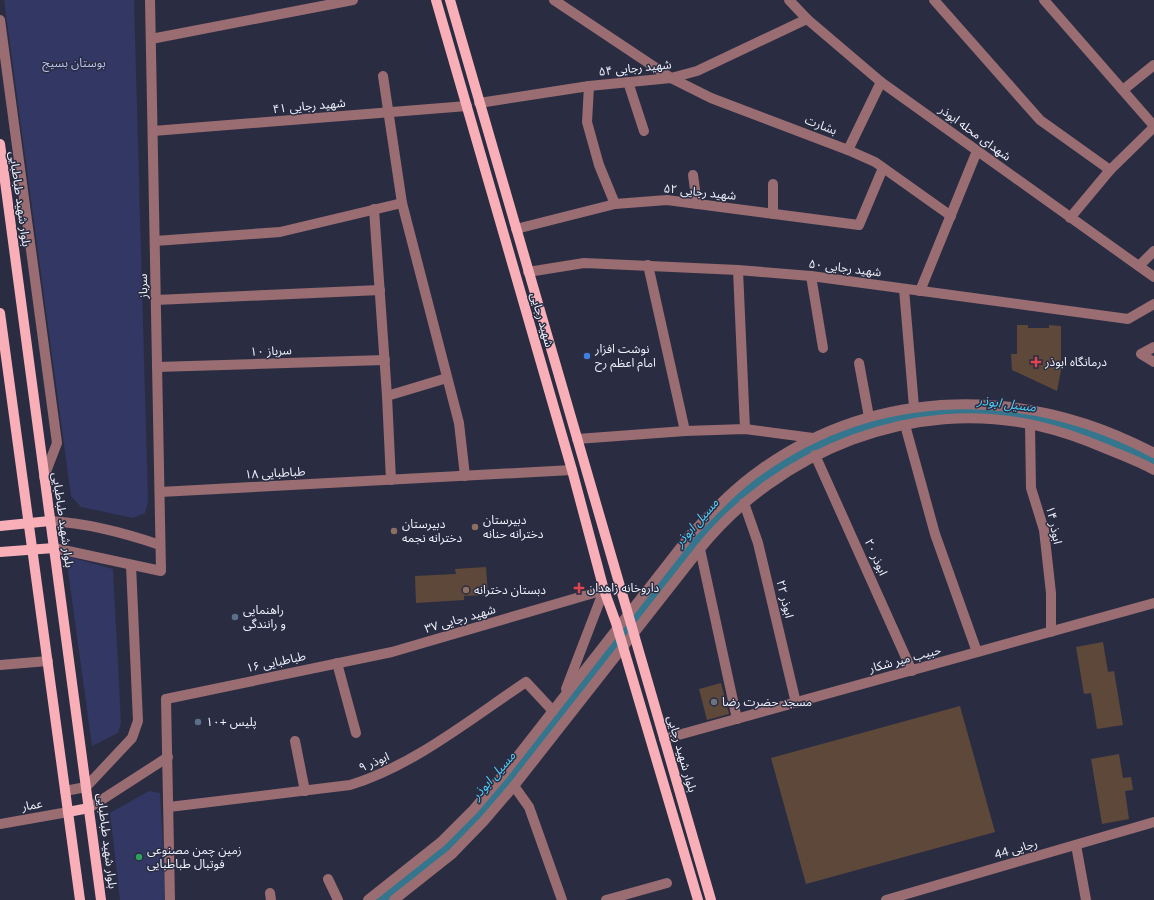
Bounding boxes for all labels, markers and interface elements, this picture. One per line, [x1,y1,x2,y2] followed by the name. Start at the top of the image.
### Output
[42,55,106,72] park label: بوستان بسیج
[598,56,672,79] street label: شهید رجایی ۵۴
[272,95,346,116] street label: شهید رجایی ۴۱
[936,101,1014,164] street label: شهدای محله ابوذر
[803,112,839,138] street label: بشارت
[6,150,35,248] street label: بلوار شهید طباطبایی
[663,180,737,203] street label: شهید رجایی ۵۲
[808,256,882,279] street label: شهید رجایی ۵۰
[135,273,150,300] street label: سرباز
[527,291,557,349] street label: شهید رجایی
[594,341,656,372] place label: نوشت افزار امام اعظم رح
[250,342,292,359] street label: سرباز ۱۰
[582,351,592,361] marker: نوشت افزار امام اعظم رح
[1044,354,1107,369] place label: درمانگاه ابوذر
[1030,356,1042,368] marker: درمانگاه ابوذر
[976,391,1037,416] water label: مسیل ابوذر
[244,463,306,482] street label: طباطبایی ۱۸
[49,471,78,569] street label: بلوار شهید طباطبایی
[670,494,722,551] water label: مسیل ابوذر
[1043,504,1066,546] street label: ابوذر ۱۴
[483,512,544,541] place label: دبیرستان دخترانه حنانه
[402,516,463,545] place label: دبیرستان دخترانه نجمه
[470,522,480,532] marker: دبیرستان دخترانه حنانه
[389,526,399,536] marker: دبیرستان دخترانه نجمه
[862,536,891,578] street label: ابوذر ۲۰
[773,578,797,620] street label: ابوذر ۲۲
[587,580,660,595] place label: داروخانه زاهدان
[474,582,546,597] place label: دبستان دخترانه
[574,583,584,593] marker: داروخانه زاهدان
[461,585,471,595] marker: دبستان دخترانه
[423,601,497,636] street label: شهید رجایی ۳۷
[243,602,286,631] place label: راهنمایی و رانندگی
[230,612,240,622] marker: راهنمایی و رانندگی
[866,642,943,676] street label: حبیب میر شکار
[245,648,307,675] street label: طباطبایی ۱۶
[722,694,812,709] place label: مسجد حضرت رضا
[709,697,719,707] marker: مسجد حضرت رضا
[206,714,257,730] place label: پلیس +۱۰
[664,714,701,794] street label: بلوار شهید رجایی
[193,717,203,727] marker: پلیس +۱۰
[467,747,519,804] water label: مسیل ابوذر
[356,748,392,775] street label: ابوذر ۹
[94,792,121,890] street label: بلوار شهید طباطبایی
[19,795,43,814] street label: عمار
[993,835,1039,862] street label: رجایی 44
[147,842,242,871] place label: زمین چمن مصنوعی فوتبال طباطبایی
[134,852,144,862] marker: زمین چمن مصنوعی فوتبال طباطبایی

